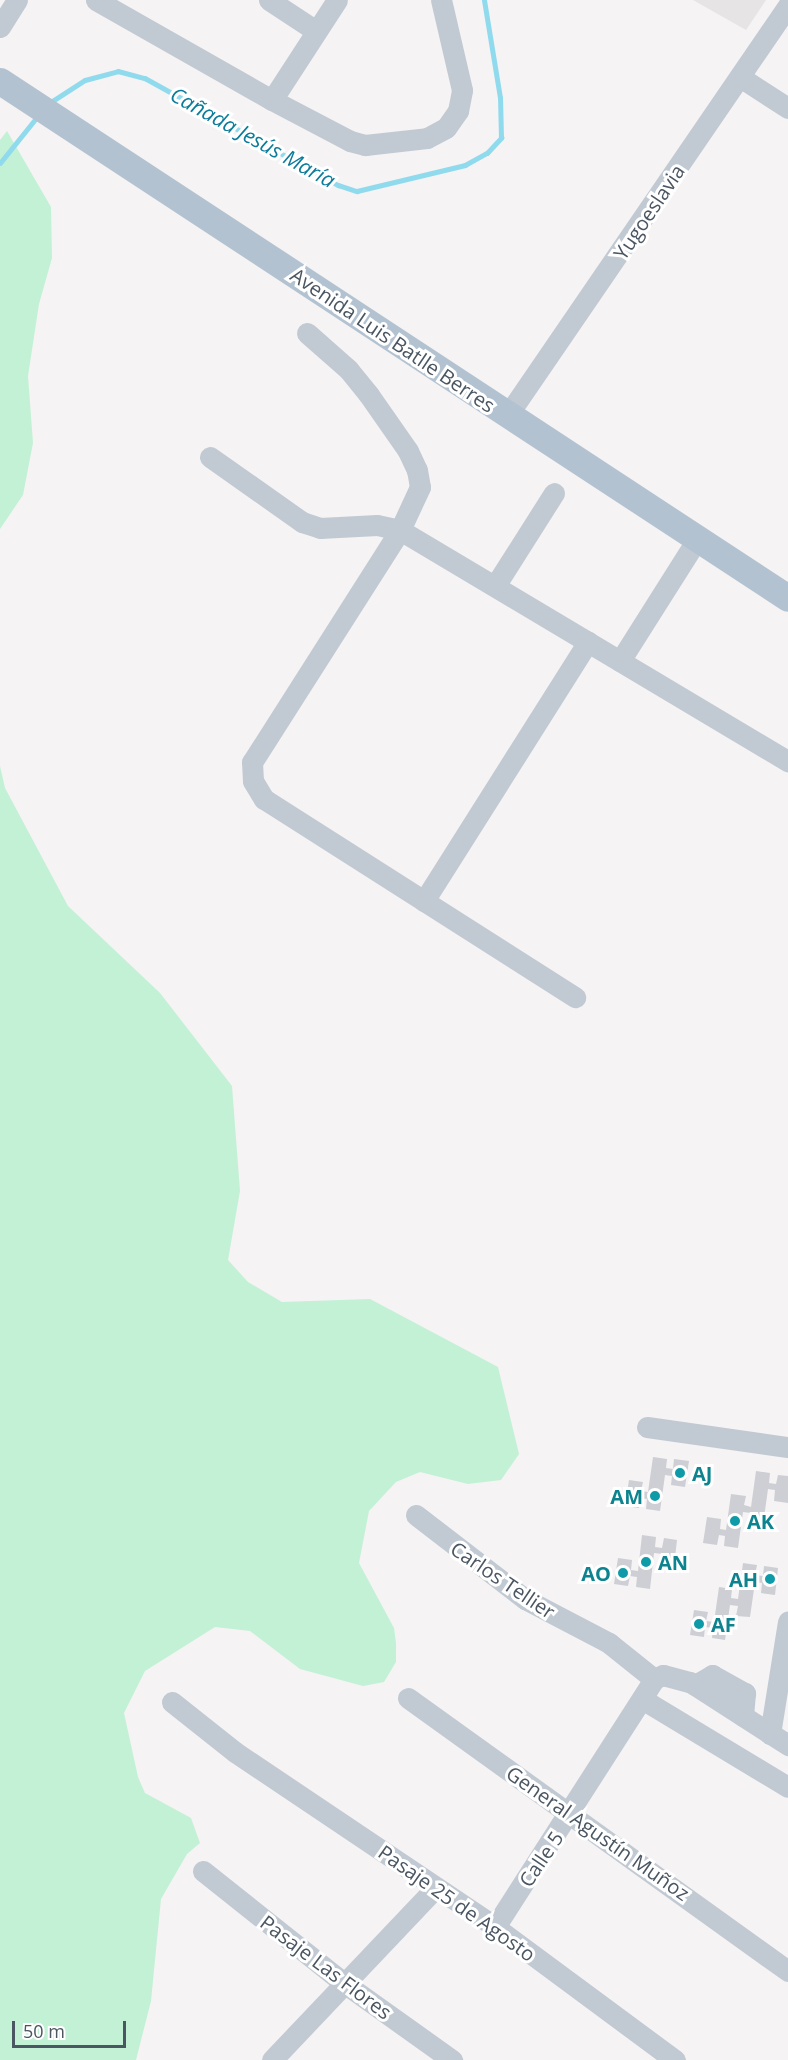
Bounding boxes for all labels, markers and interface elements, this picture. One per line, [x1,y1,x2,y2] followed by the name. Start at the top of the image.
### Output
[166,81,340,193] water label: Cañada Jesús María
[608,160,690,264] street label: Yugoeslavia
[286,263,500,417] street label: Avenida Luis Batlle Berres
[692,1461,712,1485] place label: AJ
[673,1466,687,1480] marker: AJ
[610,1484,643,1508] place label: AM
[648,1489,662,1503] marker: AM
[747,1509,774,1533] place label: AK
[728,1514,742,1528] marker: AK
[446,1536,560,1624] street label: Carlos Tellier
[658,1550,688,1574] place label: AN
[639,1555,653,1569] marker: AN
[581,1561,611,1585] place label: AO
[616,1566,630,1580] marker: AO
[729,1567,758,1591] place label: AH
[763,1572,777,1586] marker: AH
[711,1612,736,1636] place label: AF
[692,1617,706,1631] marker: AF
[502,1761,694,1905] street label: General Agustín Muñoz
[514,1827,568,1891] street label: Calle 5
[374,1840,540,1966] street label: Pasaje 25 de Agosto
[256,1910,396,2024] street label: Pasaje Las Flores
[15,2009,129,2047] scale bar
[23,2019,65,2043] text: 50 m

